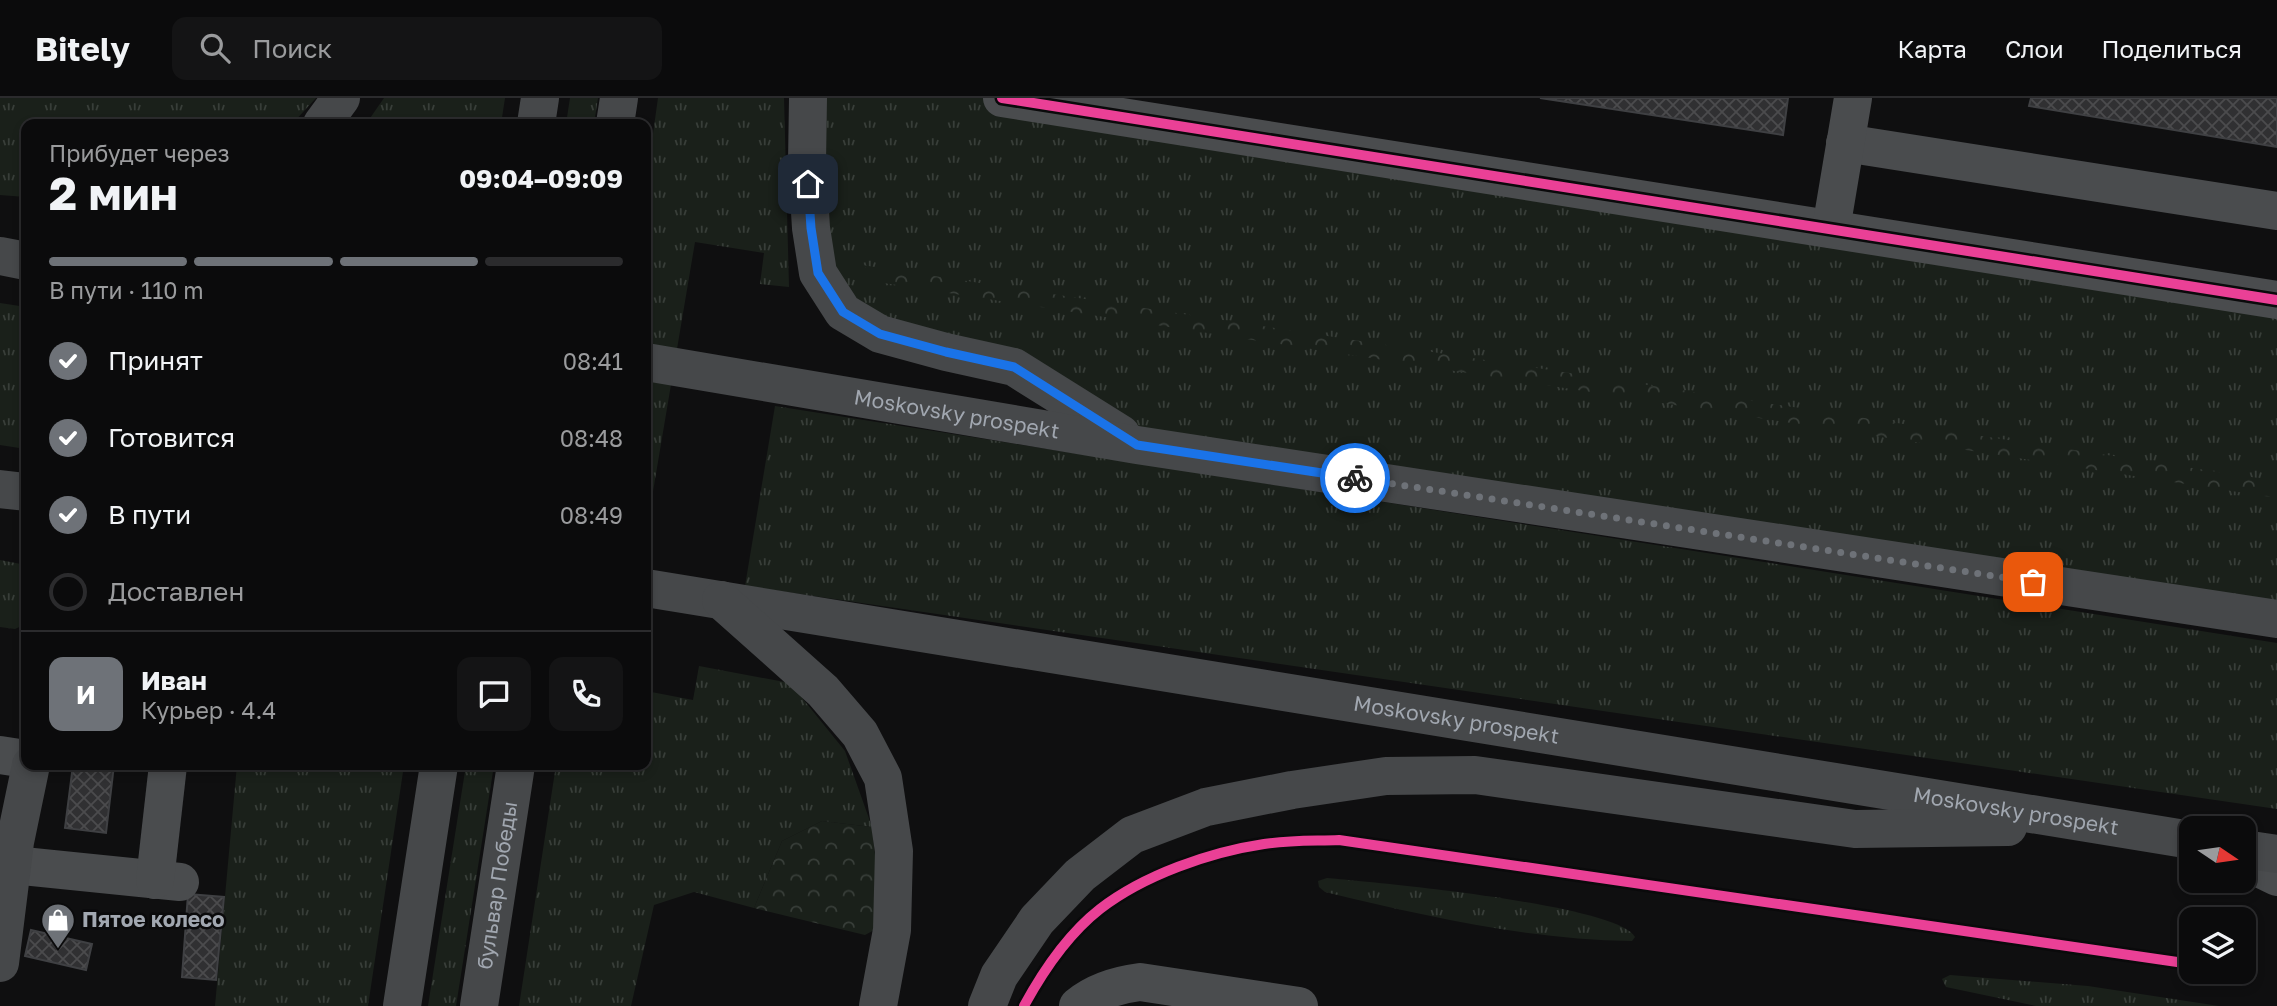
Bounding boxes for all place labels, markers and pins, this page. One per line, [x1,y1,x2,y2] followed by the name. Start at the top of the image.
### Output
[778,154,838,214] pin
[2003,552,2063,612] pin
[39,901,77,950] shop icon: Пятое колесо
[82,906,225,932] place label: Пятое колесо

